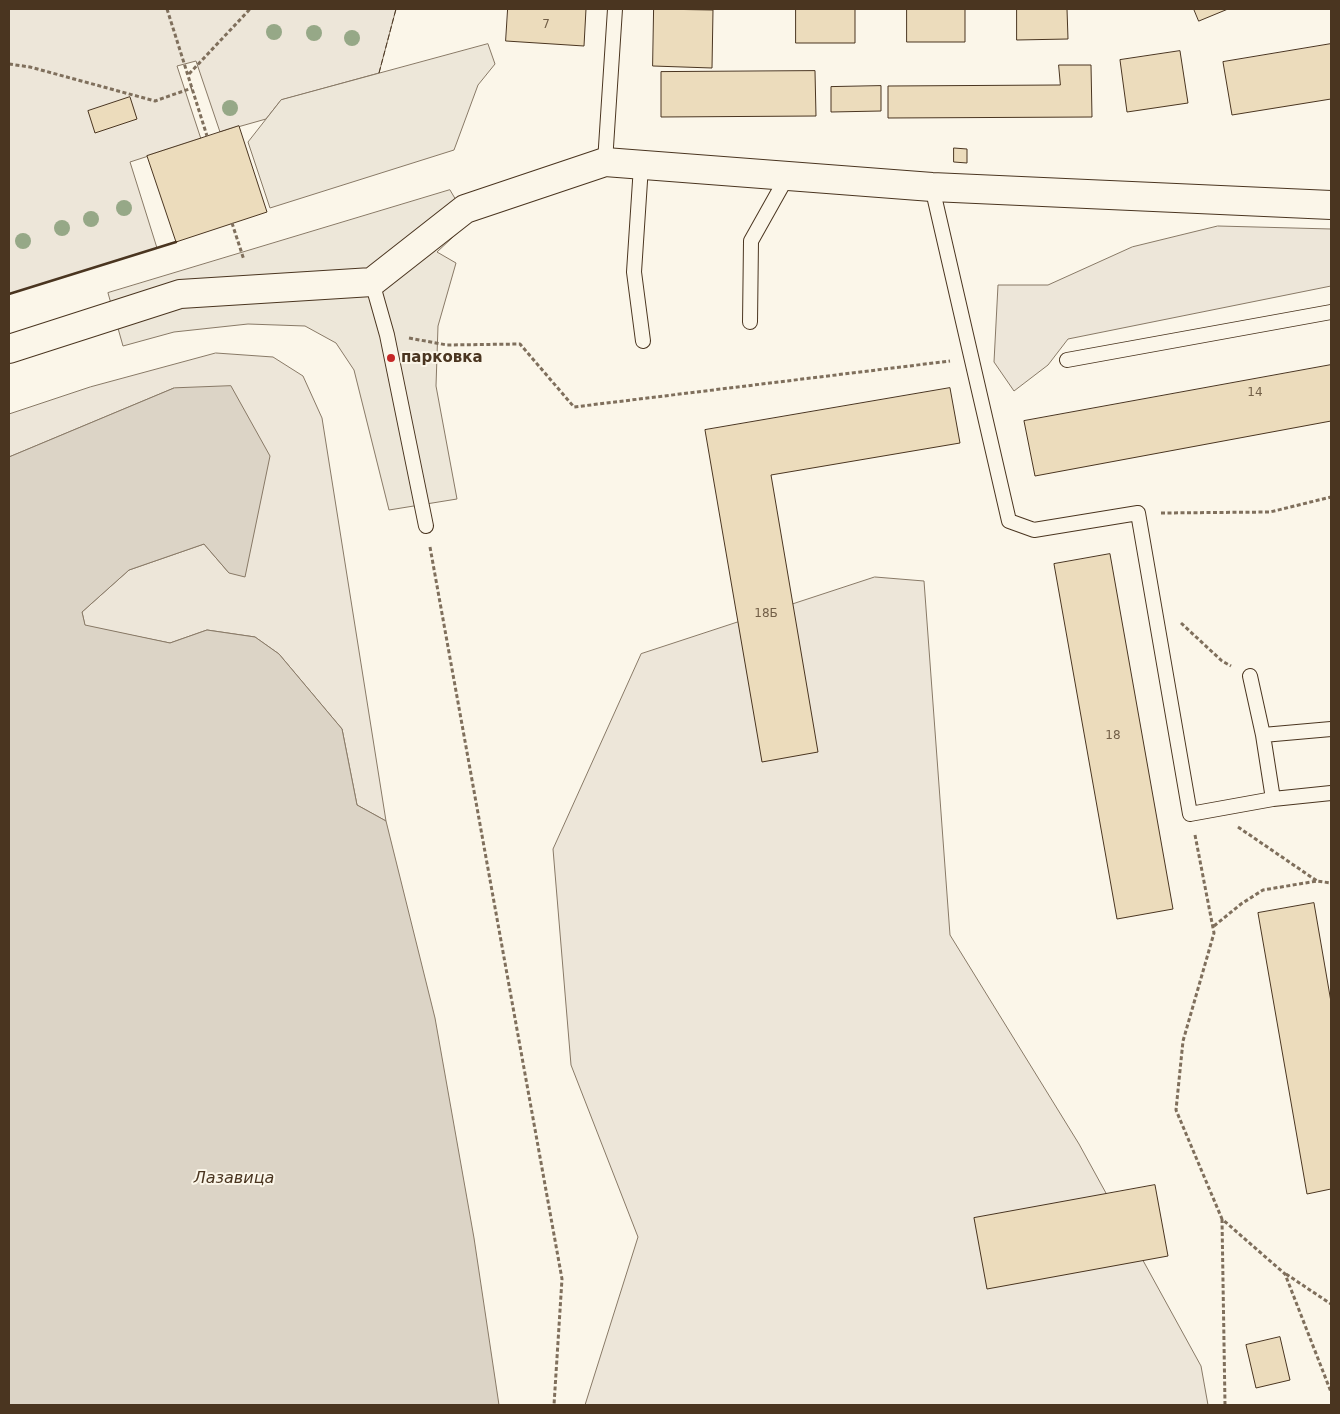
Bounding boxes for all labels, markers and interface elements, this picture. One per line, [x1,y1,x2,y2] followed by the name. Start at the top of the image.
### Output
[542,18,550,32] house number: 7
[401,349,483,367] place label: парковка
[385,352,397,364] marker: парковка
[1247,386,1263,400] house number: 14
[754,607,778,621] house number: 18Б
[1105,729,1121,743] house number: 18
[194,1169,274,1189] water label: Лазавица

